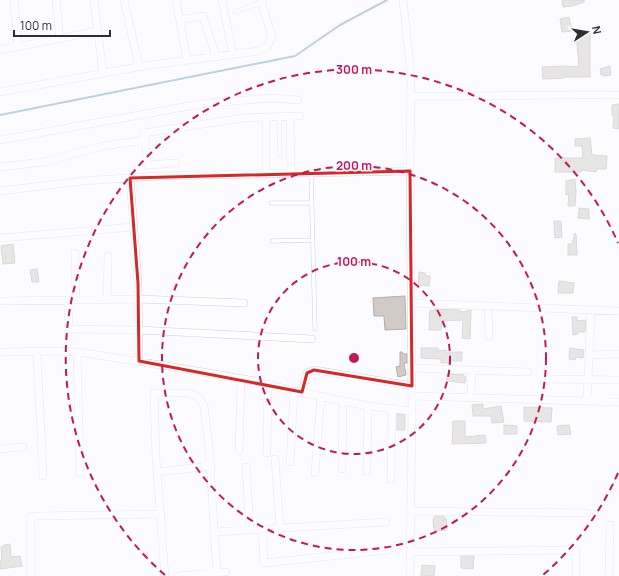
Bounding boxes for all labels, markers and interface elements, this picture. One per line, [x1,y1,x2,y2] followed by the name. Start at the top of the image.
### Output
[14,12,110,38] scale bar
[567,12,607,52] north arrow
[20,17,52,34] text: 100 m
[589,24,605,35] text: N
[336,61,372,78] text: 300 m
[336,157,372,174] text: 200 m
[337,253,371,270] text: 100 m
[347,351,361,365] centre of rings

